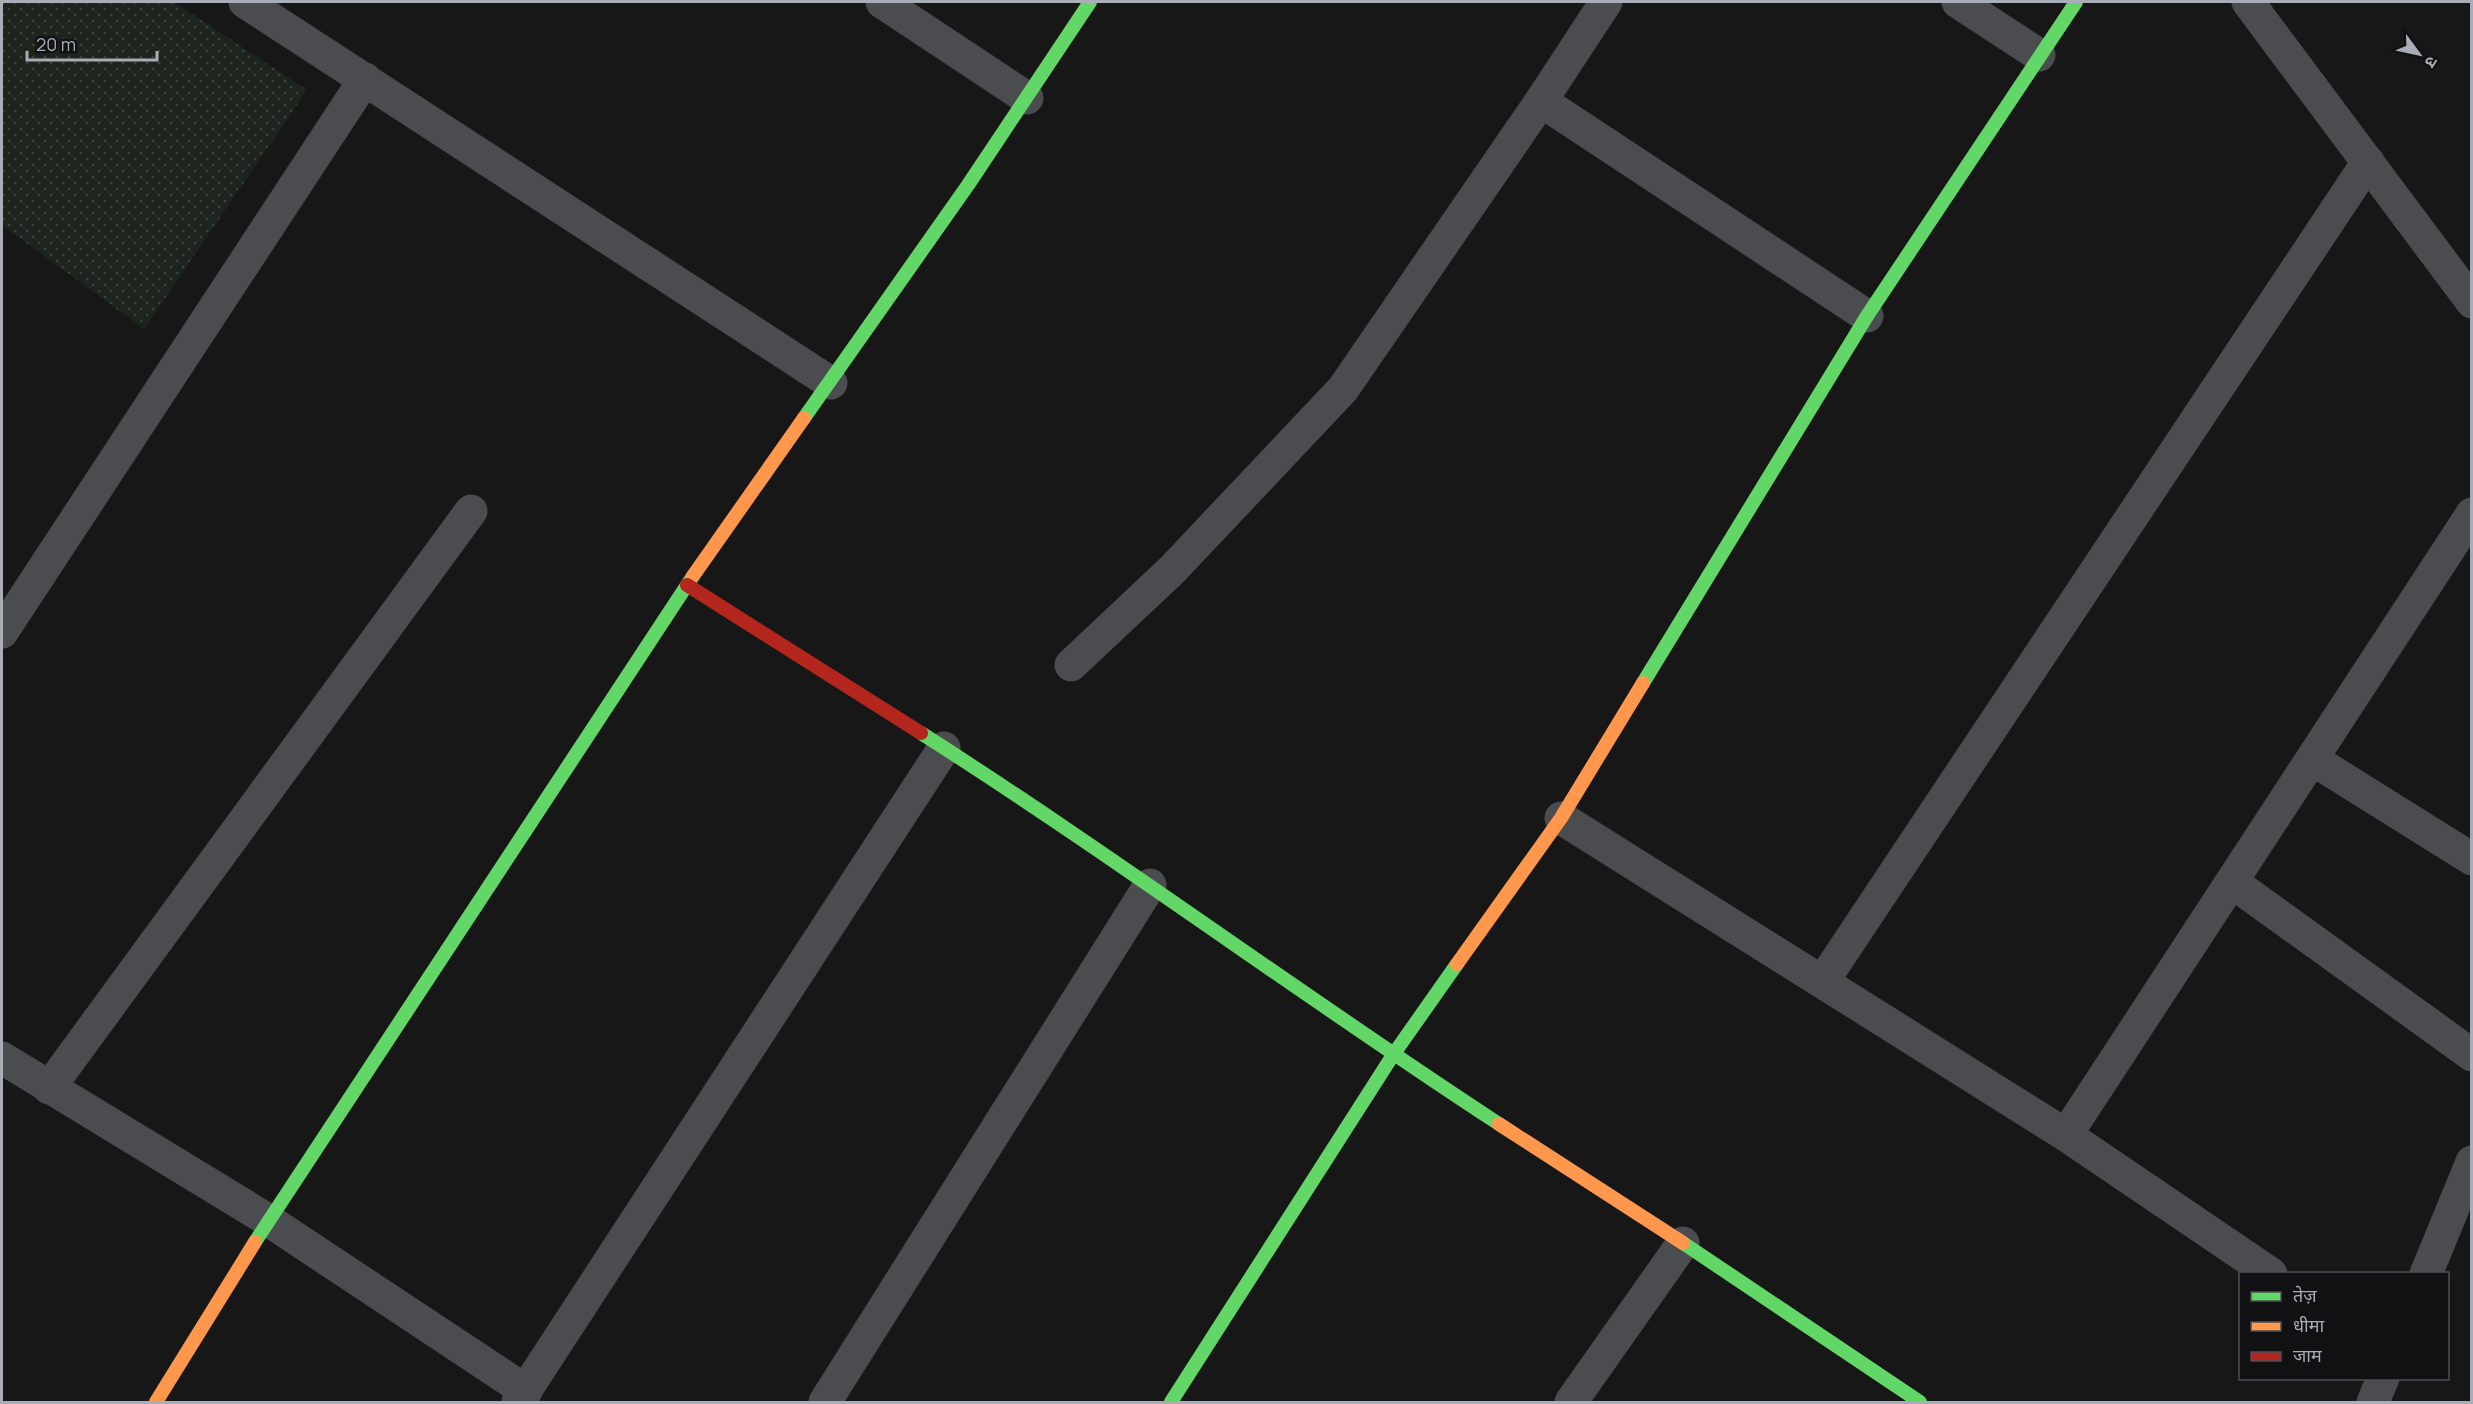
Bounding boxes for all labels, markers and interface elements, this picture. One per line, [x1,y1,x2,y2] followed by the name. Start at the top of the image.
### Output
[27,24,158,62] scale bar
[2389,24,2449,84] north arrow
[36,32,76,56] text: 20 m
[2419,52,2443,73] text: उ
[2239,1272,2449,1380] legend
[2293,1283,2317,1307] text: तेज़
[2293,1313,2324,1337] text: धीमा
[2293,1343,2323,1367] text: जाम

